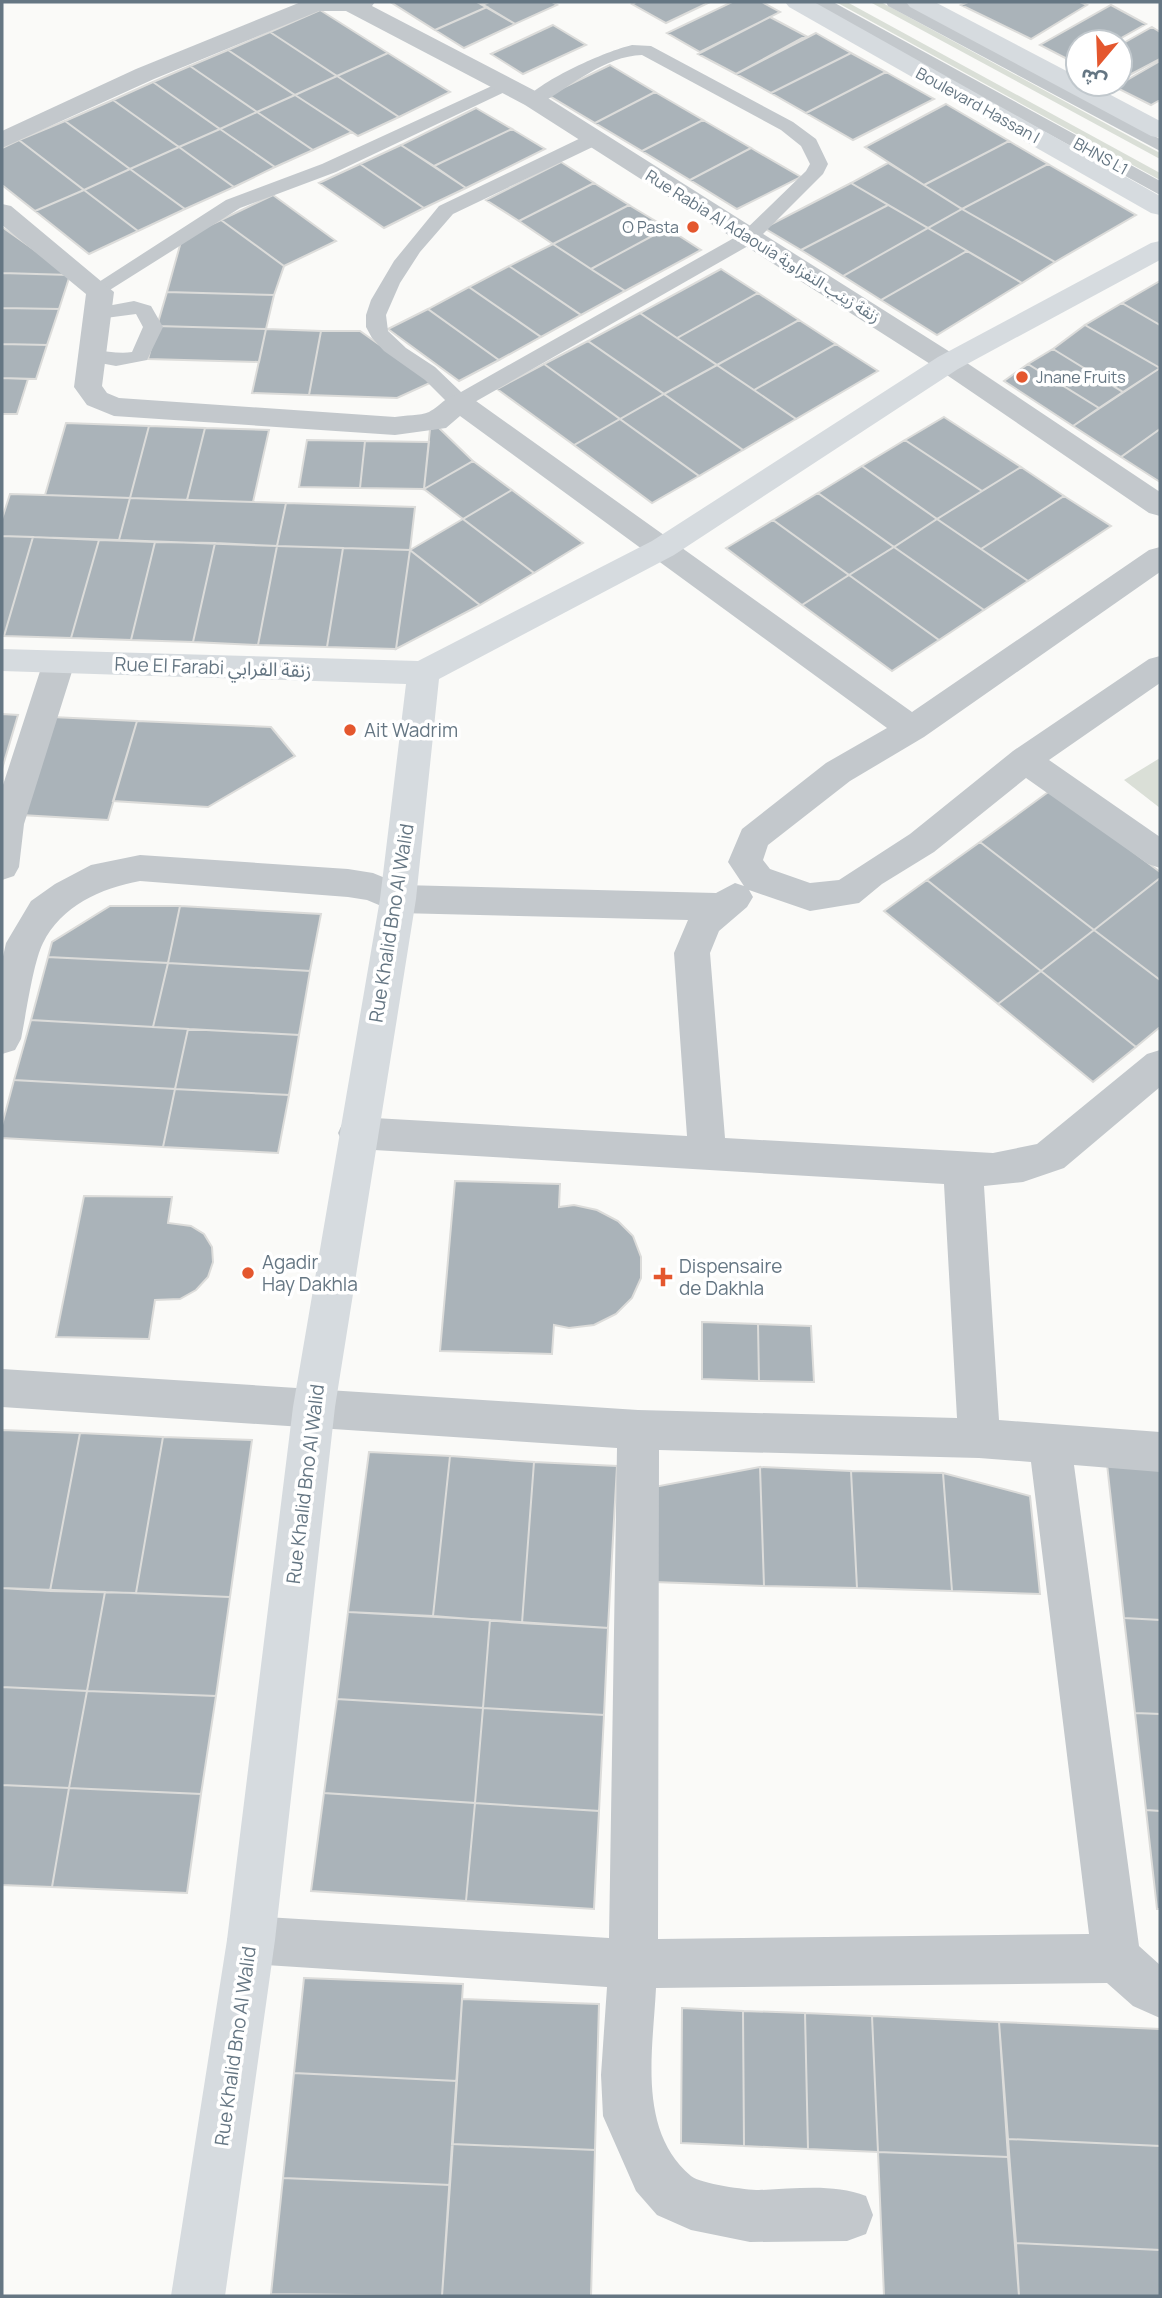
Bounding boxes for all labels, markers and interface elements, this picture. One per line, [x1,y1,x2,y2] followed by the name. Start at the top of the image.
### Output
[1064,28,1134,98] north arrow
[912,62,1044,148] street label: Boulevard Hassan I
[1077,63,1110,96] text: ش
[1070,132,1132,180] street label: BHNS L1
[642,164,884,328] street label: Rue Rabia Al Adaouia زنقة زينب النفزاوية
[622,216,679,238] place label: O Pasta
[685,219,701,235] marker: O Pasta
[1036,366,1126,388] place label: Jnane Fruits
[1014,369,1030,385] marker: Jnane Fruits
[114,651,312,686] street label: Rue El Farabi زنقة الفرابي
[364,717,458,743] place label: Ait Wadrim
[342,722,358,738] marker: Ait Wadrim
[362,822,420,1024] street label: Rue Khalid Bno Al Walid
[262,1249,358,1297] place label: Agadir Hay Dakhla
[679,1253,782,1301] place label: Dispensaire de Dakhla
[240,1265,256,1281] marker: Agadir Hay Dakhla
[653,1267,673,1287] marker: Dispensaire de Dakhla
[280,1383,330,1585] street label: Rue Khalid Bno Al Walid
[208,1945,262,2147] street label: Rue Khalid Bno Al Walid

